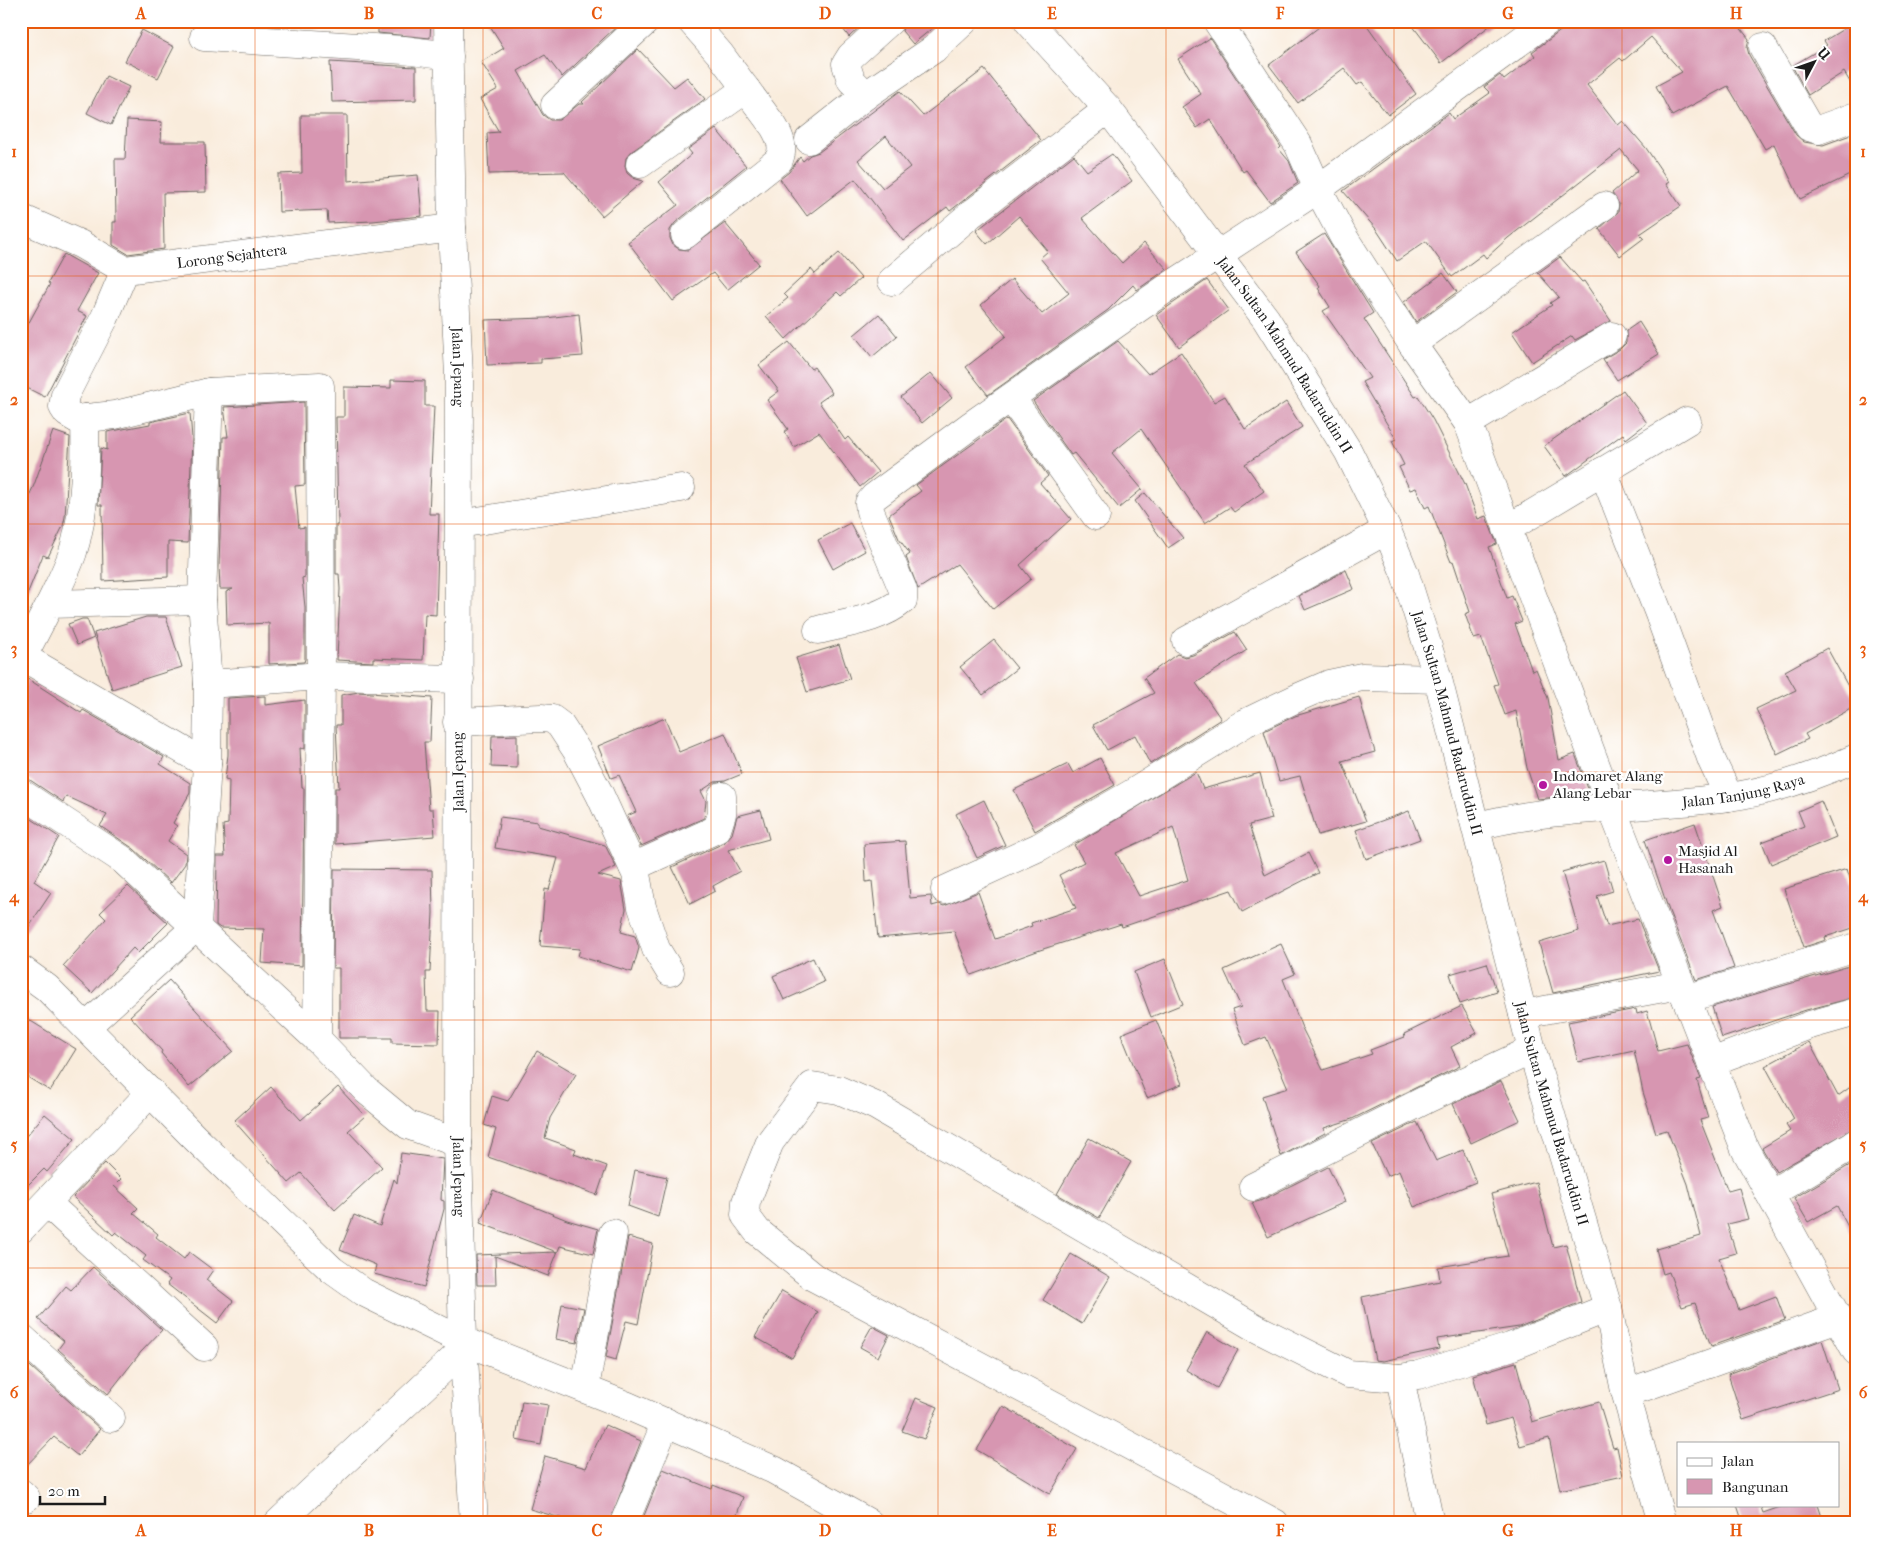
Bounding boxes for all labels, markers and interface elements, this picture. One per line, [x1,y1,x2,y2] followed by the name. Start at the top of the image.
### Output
[135,4,147,23] text: A
[364,4,374,23] text: B
[592,4,603,23] text: C
[819,4,831,23] text: D
[1047,4,1057,23] text: E
[1275,4,1285,23] text: F
[1502,4,1514,23] text: G
[1730,4,1743,23] text: H
[1790,38,1840,88] north arrow
[1813,43,1833,64] text: U
[11,142,17,161] text: 1
[1860,142,1866,161] text: 1
[176,240,289,272] street label: Lorong Sejahtera
[1213,252,1356,457] street label: Jalan Sultan Mahmud Badaruddin II
[448,325,468,408] street label: Jalan Jepang
[10,390,18,409] text: 2
[1859,390,1867,409] text: 2
[1408,608,1486,838] street label: Jalan Sultan Mahmud Badaruddin II
[11,639,17,659] text: 3
[1860,639,1866,659] text: 3
[448,731,468,813] street label: Jalan Jepang
[1552,767,1663,802] place label: Indomaret Alang Alang Lebar
[1680,770,1808,811] street label: Jalan Tanjung Raya
[1537,779,1549,791] marker: Indomaret Alang Alang Lebar
[1678,842,1738,877] place label: Masjid Al Hasanah
[1662,854,1674,866] marker: Masjid Al Hasanah
[8,887,20,907] text: 4
[1857,887,1869,907] text: 4
[1511,999,1592,1228] street label: Jalan Sultan Mahmud Badaruddin II
[11,1135,18,1154] text: 5
[1860,1135,1867,1154] text: 5
[449,1136,469,1218] street label: Jalan Jepang
[10,1383,19,1402] text: 6
[1859,1383,1868,1402] text: 6
[1677,1442,1840,1506] legend
[1721,1452,1754,1470] text: Jalan
[40,1474,105,1506] scale bar
[1722,1478,1789,1496] text: Bangunan
[48,1482,80,1500] text: 20 m
[135,1521,147,1540] text: A
[364,1521,374,1540] text: B
[592,1521,603,1540] text: C
[819,1521,831,1540] text: D
[1047,1521,1057,1540] text: E
[1275,1521,1285,1540] text: F
[1502,1521,1514,1540] text: G
[1730,1521,1743,1540] text: H

